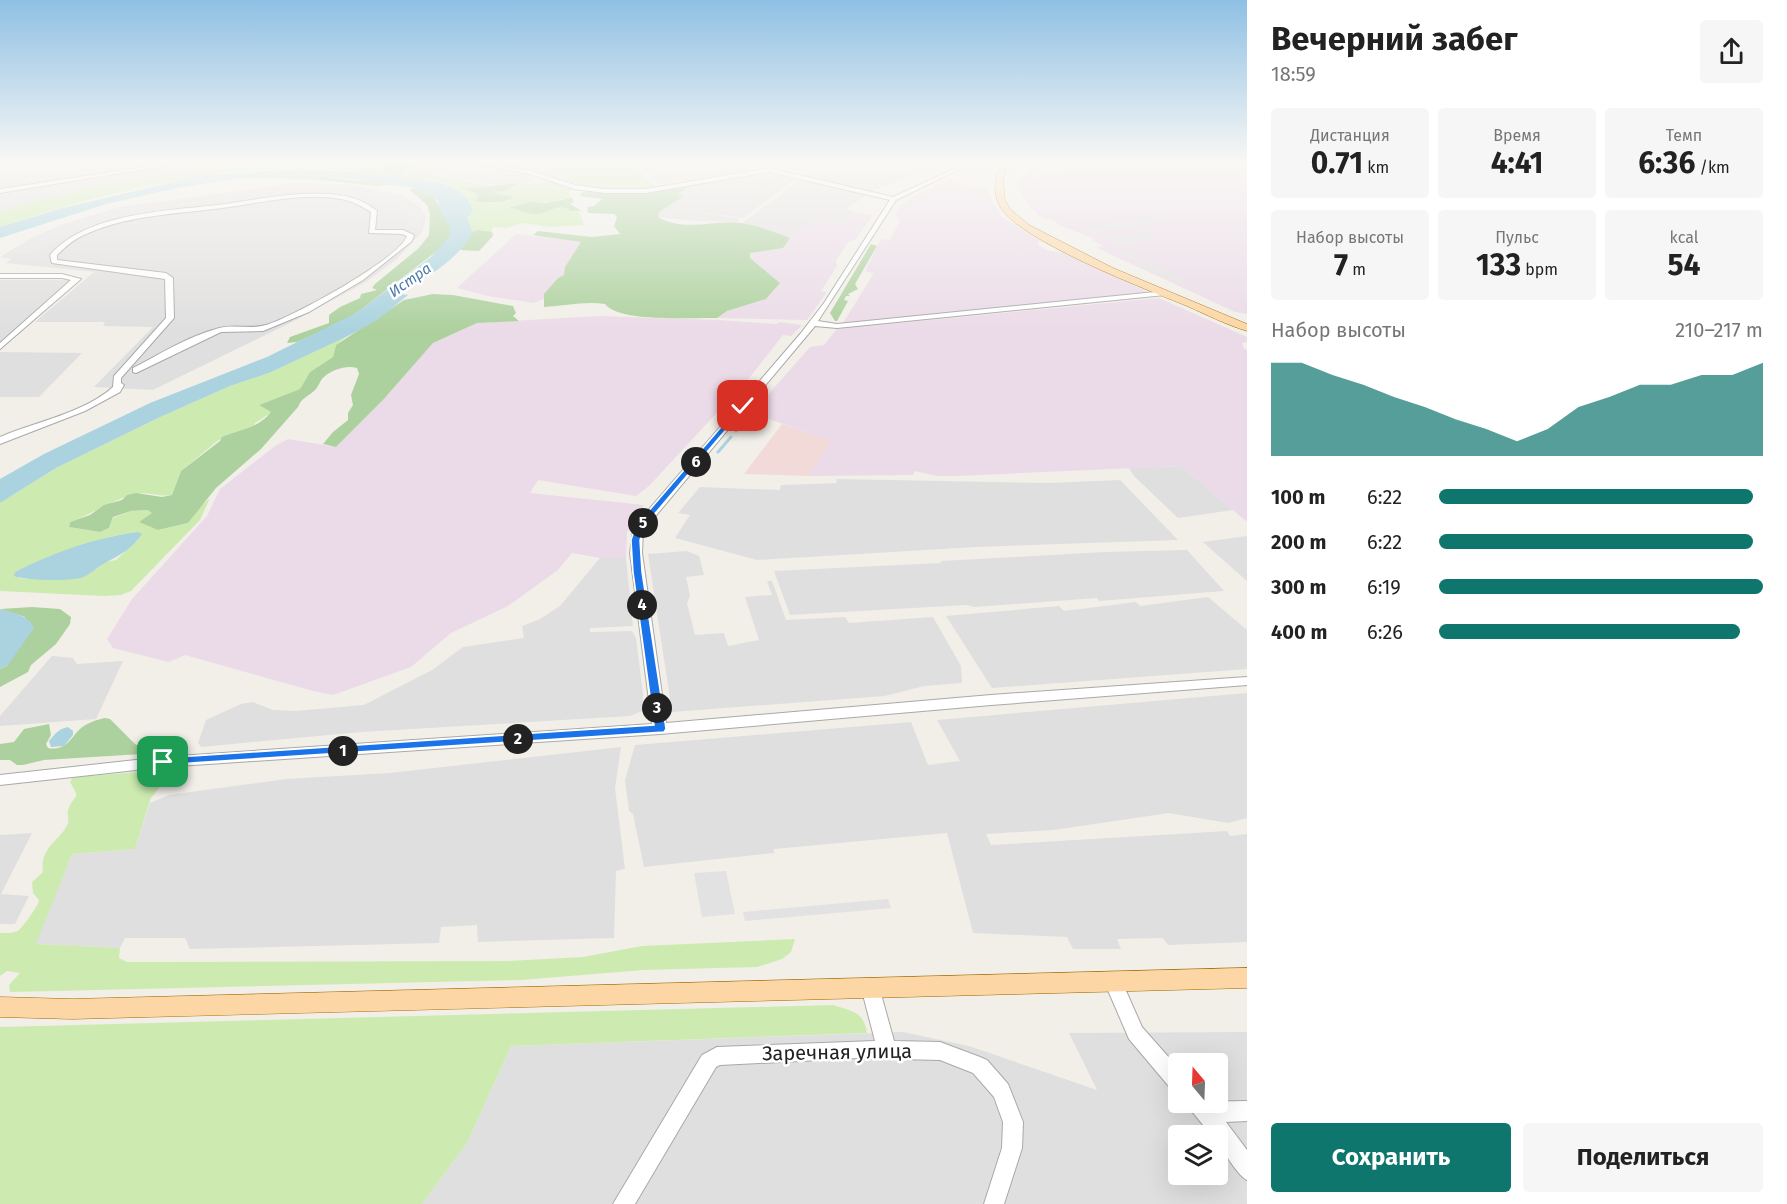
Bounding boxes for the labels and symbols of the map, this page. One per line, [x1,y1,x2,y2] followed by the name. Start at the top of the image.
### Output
[386,259,434,301] water label: Истра
[717,380,768,431] pin
[681,447,711,477] pin: 6
[628,508,658,538] pin: 5
[627,590,657,620] pin: 4
[642,693,672,723] pin: 3
[503,724,533,754] pin: 2
[137,736,188,787] pin
[328,736,358,766] pin: 1
[762,1039,912,1065] street label: Заречная улица
[1168,1053,1228,1113] north arrow

